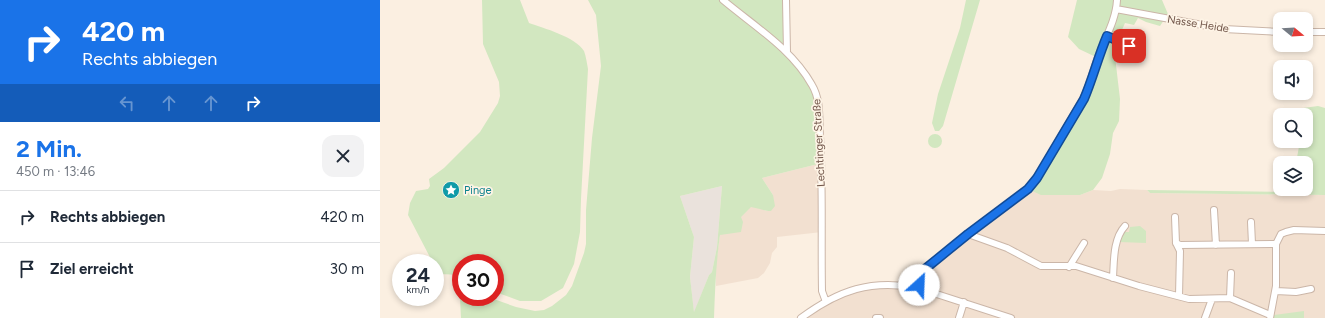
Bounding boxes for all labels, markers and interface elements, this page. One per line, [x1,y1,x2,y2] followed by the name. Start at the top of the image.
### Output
[1273,12,1313,52] north arrow
[1273,12,1313,196] map controls
[1166,13,1230,35] street label: Nasse Heide
[82,14,165,48] text: 420 m
[16,16,68,68] icon: right
[1112,29,1146,63] pin
[1118,35,1140,57] icon: arrive
[82,48,217,70] text: Rechts abbiegen
[1273,60,1313,100] button: sound
[116,92,138,114] icon: left
[158,92,180,114] icon: ahead
[200,92,222,114] icon: ahead
[242,92,264,114] icon: right
[810,99,828,187] street label: Lechtinger Straße
[1273,108,1313,148] button: search
[16,134,82,163] text: 2 Min.
[322,135,364,177] button: close
[1273,156,1313,196] button: layers
[16,164,95,179] text: 450 m · 13:46
[441,180,461,200] place icon: Pinge
[464,184,492,197] place label: Pinge
[16,206,38,228] icon: right
[50,208,165,226] text: Rechts abbiegen
[320,208,364,226] text: 420 m
[452,254,504,306] speed limit sign: 30
[16,258,38,280] icon: arrive
[50,260,134,278] text: Ziel erreicht
[330,260,364,278] text: 30 m
[406,263,430,287] text: 24
[898,264,940,306] position arrow
[407,283,429,296] text: km/h

